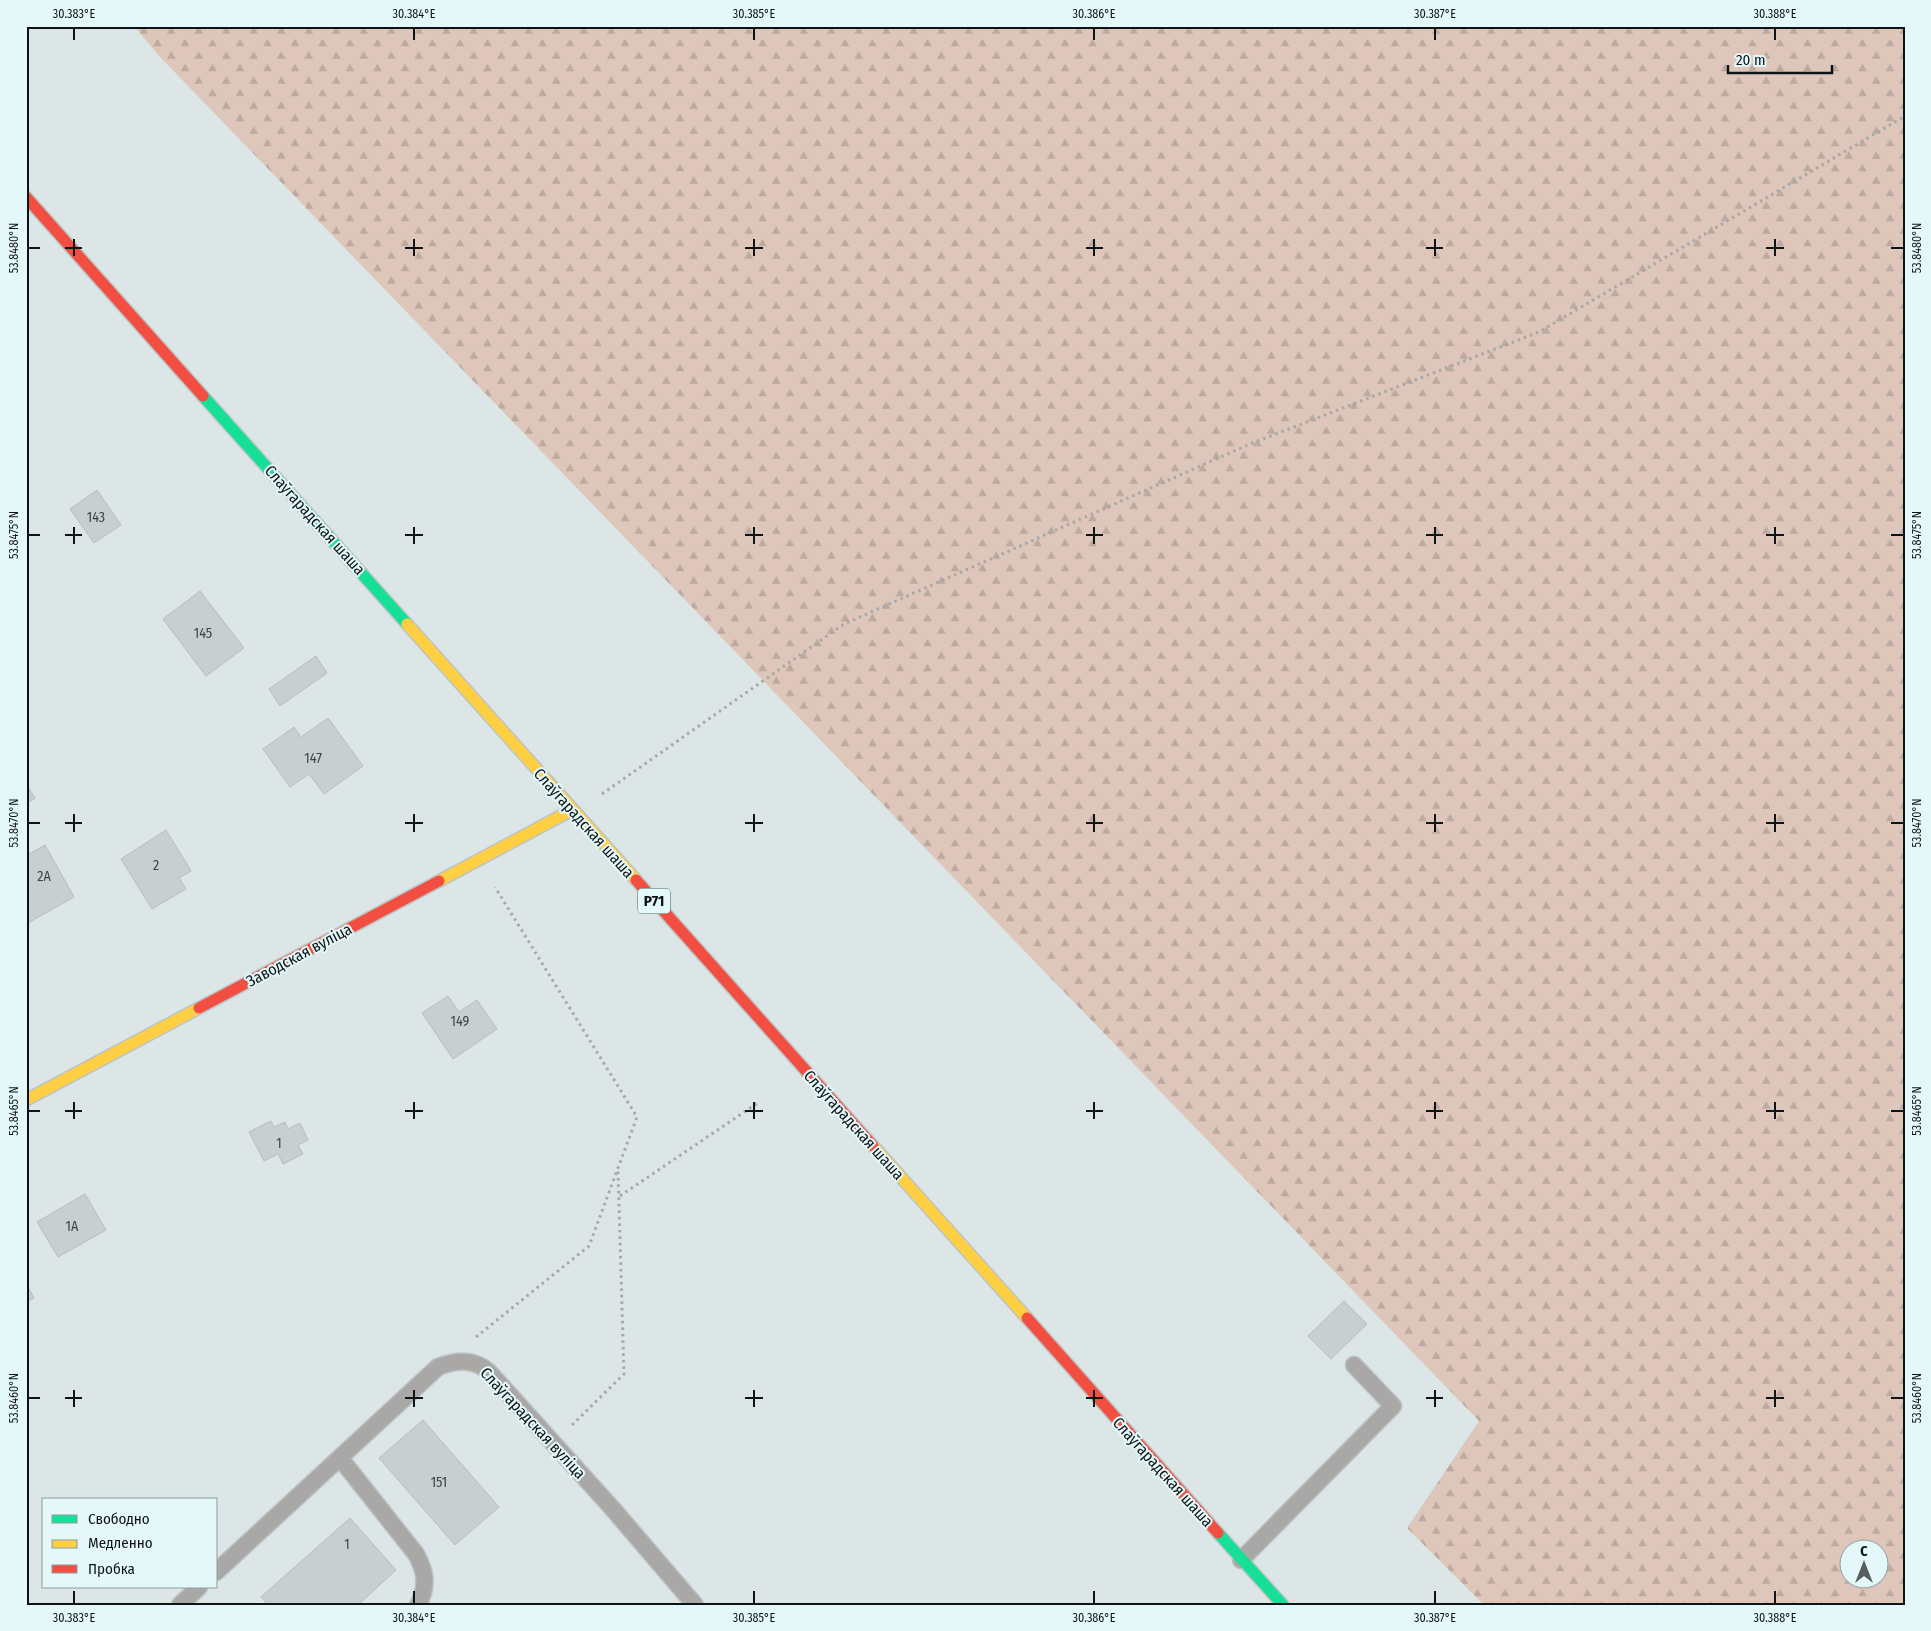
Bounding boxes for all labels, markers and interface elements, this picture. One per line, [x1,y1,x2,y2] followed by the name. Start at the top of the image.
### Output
[53,7,96,21] text: 30.383°E
[393,7,436,21] text: 30.384°E
[733,7,776,21] text: 30.385°E
[1073,7,1116,21] text: 30.386°E
[1414,7,1456,21] text: 30.387°E
[1754,7,1797,21] text: 30.388°E
[1728,42,1832,74] scale bar
[1736,51,1766,69] text: 20 m
[7,223,21,273] text: 53.8480°N
[1910,223,1924,273] text: 53.8480°N
[261,461,369,579] street label: Слаўгарадская шаша
[87,509,105,526] house number: 143
[7,511,21,559] text: 53.8475°N
[1910,511,1924,559] text: 53.8475°N
[194,625,212,642] house number: 145
[304,750,322,767] house number: 147
[530,764,638,882] street label: Слаўгарадская шаша
[7,799,21,847] text: 53.8470°N
[1910,799,1924,847] text: 53.8470°N
[153,857,159,874] house number: 2
[37,868,51,885] house number: 2А
[638,888,670,914] road number: Р71
[243,919,355,991] street label: Заводская вуліца
[451,1013,470,1030] house number: 149
[800,1066,908,1184] street label: Слаўгарадская шаша
[7,1086,21,1136] text: 53.8465°N
[1910,1086,1924,1136] text: 53.8465°N
[276,1135,282,1152] house number: 1
[66,1218,79,1235] house number: 1А
[476,1363,590,1483] street label: Слаўгарадская вуліца
[7,1373,21,1423] text: 53.8460°N
[1910,1373,1924,1423] text: 53.8460°N
[1109,1413,1217,1531] street label: Слаўгарадская шаша
[431,1474,447,1491] house number: 151
[42,1498,218,1588] legend
[88,1510,150,1528] text: Свободно
[88,1534,153,1552] text: Медленно
[344,1536,350,1553] house number: 1
[1838,1538,1888,1588] north arrow
[1860,1543,1868,1560] text: С
[88,1560,135,1578] text: Пробка
[53,1611,96,1625] text: 30.383°E
[393,1611,436,1625] text: 30.384°E
[733,1611,776,1625] text: 30.385°E
[1073,1611,1116,1625] text: 30.386°E
[1414,1611,1456,1625] text: 30.387°E
[1754,1611,1797,1625] text: 30.388°E

